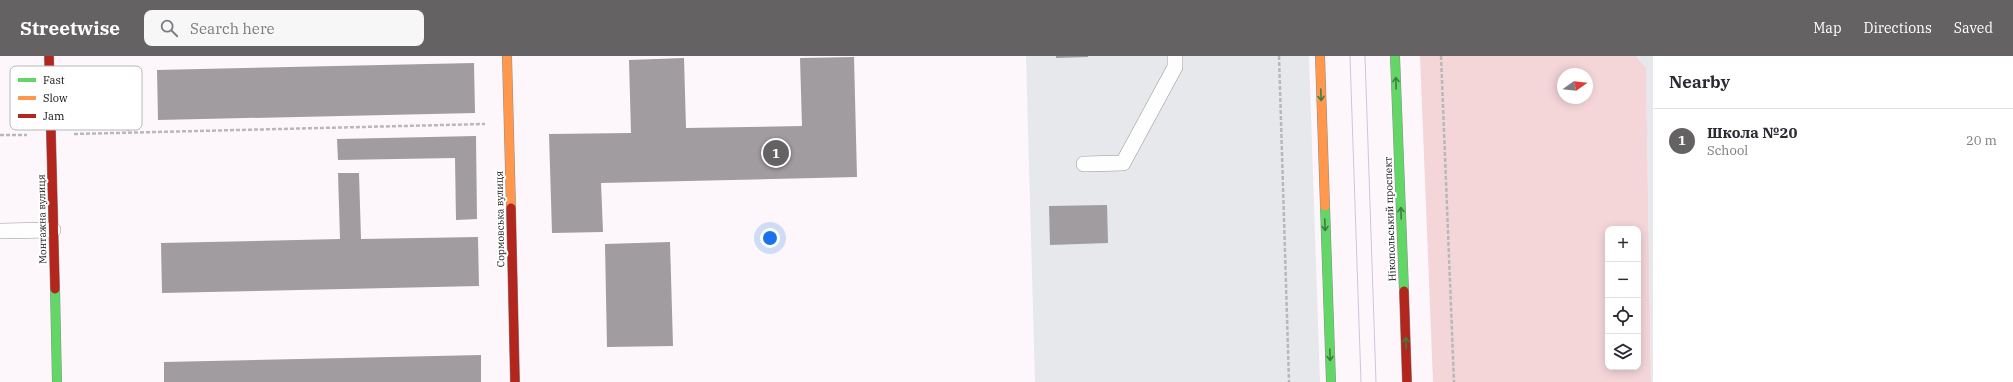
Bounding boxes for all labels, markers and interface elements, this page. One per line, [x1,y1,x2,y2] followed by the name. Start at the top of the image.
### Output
[144,10,424,46] search box
[20,16,120,40] text: Streetwise
[158,17,180,39] icon: search
[190,19,275,38] text: Search here
[1813,19,1842,37] text: Map
[1864,19,1932,37] text: Directions
[1954,19,1993,37] text: Saved
[10,66,142,130] legend
[1557,68,1593,104] north arrow
[1669,71,1730,93] text: Nearby
[43,73,65,87] text: Fast
[1393,77,1400,90] one-way arrow
[1317,88,1325,101] one-way arrow
[43,91,68,105] text: Slow
[43,109,65,123] text: Jam
[1707,123,1797,142] text: Школа №20
[1678,132,1686,149] text: 1
[1966,132,1997,149] text: 20 m
[763,138,789,168] pin: 1
[1707,142,1748,159] text: School
[1381,156,1399,282] street label: Нікопольський проспект
[493,170,507,267] street label: Сормовська вулиця
[35,174,49,264] street label: Монтажна вулиця
[1397,207,1405,220] one-way arrow
[1322,218,1329,231] one-way arrow
[1605,226,1641,370] map controls
[1605,226,1641,262] button: +
[760,228,780,248] your location
[1605,262,1641,298] button: −
[1605,298,1641,334] button: locate
[1605,334,1641,370] button: layers
[1402,337,1410,350] one-way arrow
[1326,348,1334,361] one-way arrow

